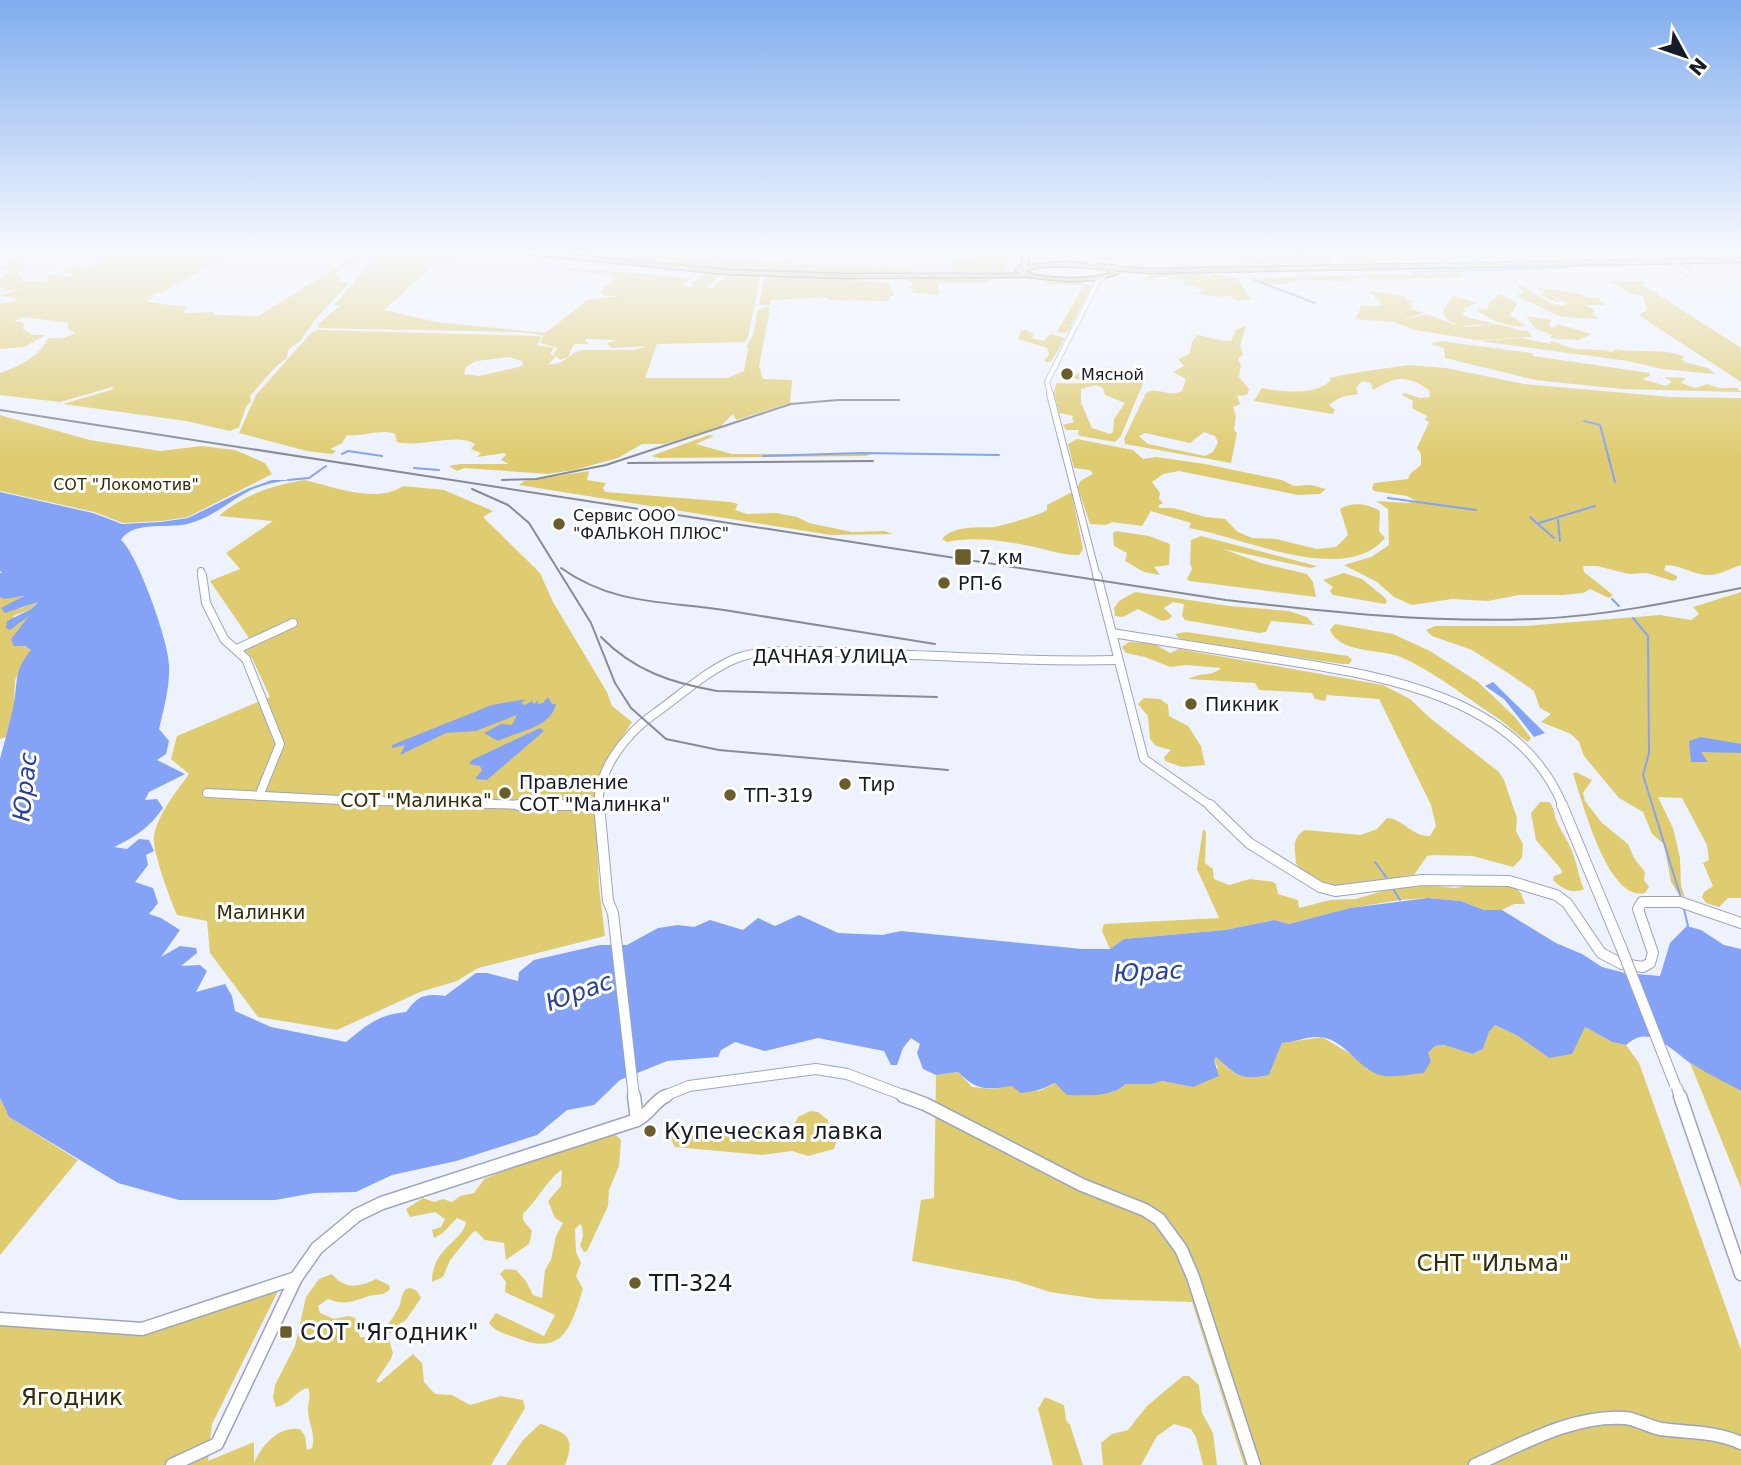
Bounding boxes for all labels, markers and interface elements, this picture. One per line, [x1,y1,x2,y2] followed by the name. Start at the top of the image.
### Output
[1650,21,1720,91] north arrow
[1684,54,1712,80] text: N
[1081,365,1144,384] place label: Мясной
[1059,366,1075,382] marker: Мясной
[53,475,199,494] park label: СОТ "Локомотив"
[573,506,729,543] place label: Сервис ООО "ФАЛЬКОН ПЛЮС"
[551,516,567,532] marker: Сервис ООО "ФАЛЬКОН ПЛЮС"
[979,546,1023,568] place label: 7 км
[953,547,973,567] marker: 7 км
[958,572,1003,594] place label: РП-6
[936,575,952,591] marker: РП-6
[752,645,908,667] street label: ДАЧНАЯ УЛИЦА
[1205,693,1279,715] place label: Пикник
[1183,696,1199,712] marker: Пикник
[7,751,43,823] water label: Юрас
[519,771,670,815] place label: Правление СОТ "Малинка"
[858,773,895,795] place label: Тир
[837,776,853,792] marker: Тир
[743,784,813,806] place label: ТП-319
[497,785,513,801] marker: Правление СОТ "Малинка"
[722,787,738,803] marker: ТП-319
[340,789,492,811] park label: СОТ "Малинка"
[217,901,305,923] park label: Малинки
[1113,956,1183,988] water label: Юрас
[542,967,616,1017] water label: Юрас
[664,1118,883,1144] place label: Купеческая лавка
[642,1123,658,1139] marker: Купеческая лавка
[1417,1250,1569,1276] park label: СНТ "Ильма"
[648,1270,733,1296] place label: ТП-324
[627,1275,643,1291] marker: ТП-324
[300,1319,479,1345] place label: СОТ "Ягодник"
[278,1324,294,1340] marker: СОТ "Ягодник"
[21,1384,123,1410] park label: Ягодник

